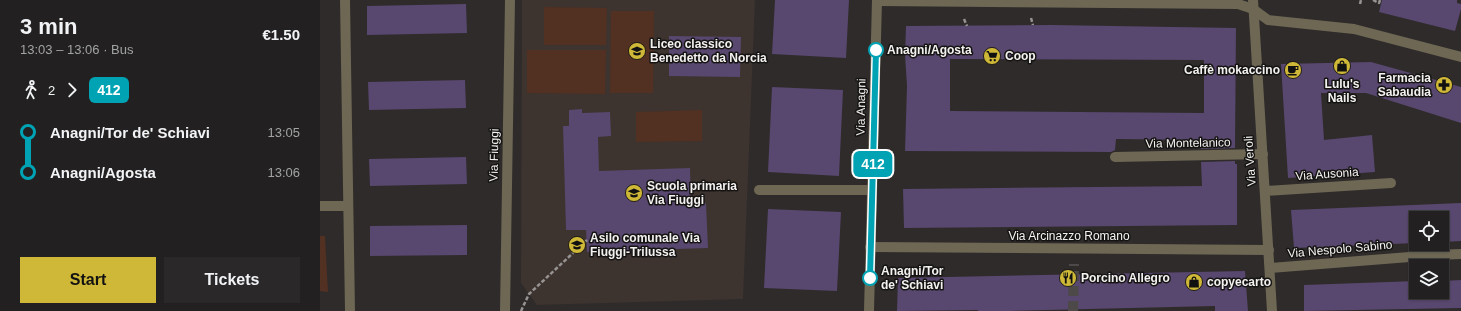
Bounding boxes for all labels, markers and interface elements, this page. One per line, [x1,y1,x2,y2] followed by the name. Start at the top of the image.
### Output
[20,14,77,39] text: 3 min
[262,26,300,43] text: €1.50
[650,37,767,65] place label: Liceo classico Benedetto da Norcia
[627,41,647,61] school or university icon: Liceo classico Benedetto da Norcia
[20,42,133,57] text: 13:03 – 13:06 · Bus
[868,42,884,58] marker: Anagni/Agosta
[887,43,972,57] place label: Anagni/Agosta
[982,46,1002,66] supermarket icon: Coop
[1005,49,1036,63] place label: Coop
[1332,56,1352,76] shop icon: Lulu's Nails
[1283,60,1303,80] cafe icon: Caffè mokaccino
[1184,63,1280,77] place label: Caffè mokaccino
[1378,71,1431,99] place label: Farmacia Sabaudia
[1434,75,1454,95] pharmacy icon: Farmacia Sabaudia
[1325,77,1360,105] place label: Lulu's Nails
[854,78,868,136] street label: Via Anagni
[20,79,42,101] icon: walk
[61,79,83,101] icon: forward
[97,82,121,98] text: 412
[48,83,55,98] text: 2
[50,124,210,141] text: Anagni/Tor de' Schiavi
[267,125,300,140] text: 13:05
[487,128,501,182] street label: Via Fiuggi
[1145,135,1231,151] street label: Via Montelanico
[1241,135,1259,187] street label: Via Veroli
[850,151,896,177] line badge: 412
[861,156,885,172] text: 412
[50,164,156,181] text: Anagni/Agosta
[267,165,300,180] text: 13:06
[1295,165,1359,183] street label: Via Ausonia
[647,179,737,207] place label: Scuola primaria Via Fiuggi
[624,183,644,203] school or university icon: Scuola primaria Via Fiuggi
[1409,211,1449,299] map controls
[1409,211,1449,251] button: locate
[1008,229,1130,243] street label: Via Arcinazzo Romano
[590,231,700,259] place label: Asilo comunale Via Fiuggi-Trilussa
[567,235,587,255] school or university icon: Asilo comunale Via Fiuggi-Trilussa
[1287,237,1393,261] street label: Via Nespolo Sabino
[20,257,156,303] button: Start
[164,257,300,303] button: Tickets
[1409,259,1449,299] button: layers
[881,264,944,292] place label: Anagni/Tor de' Schiavi
[1058,268,1078,288] restaurant icon: Porcino Allegro
[862,270,878,286] marker: Anagni/Tor de' Schiavi
[1081,271,1170,285] place label: Porcino Allegro
[1184,272,1204,292] shop icon: copyecarto
[1207,275,1271,289] place label: copyecarto

